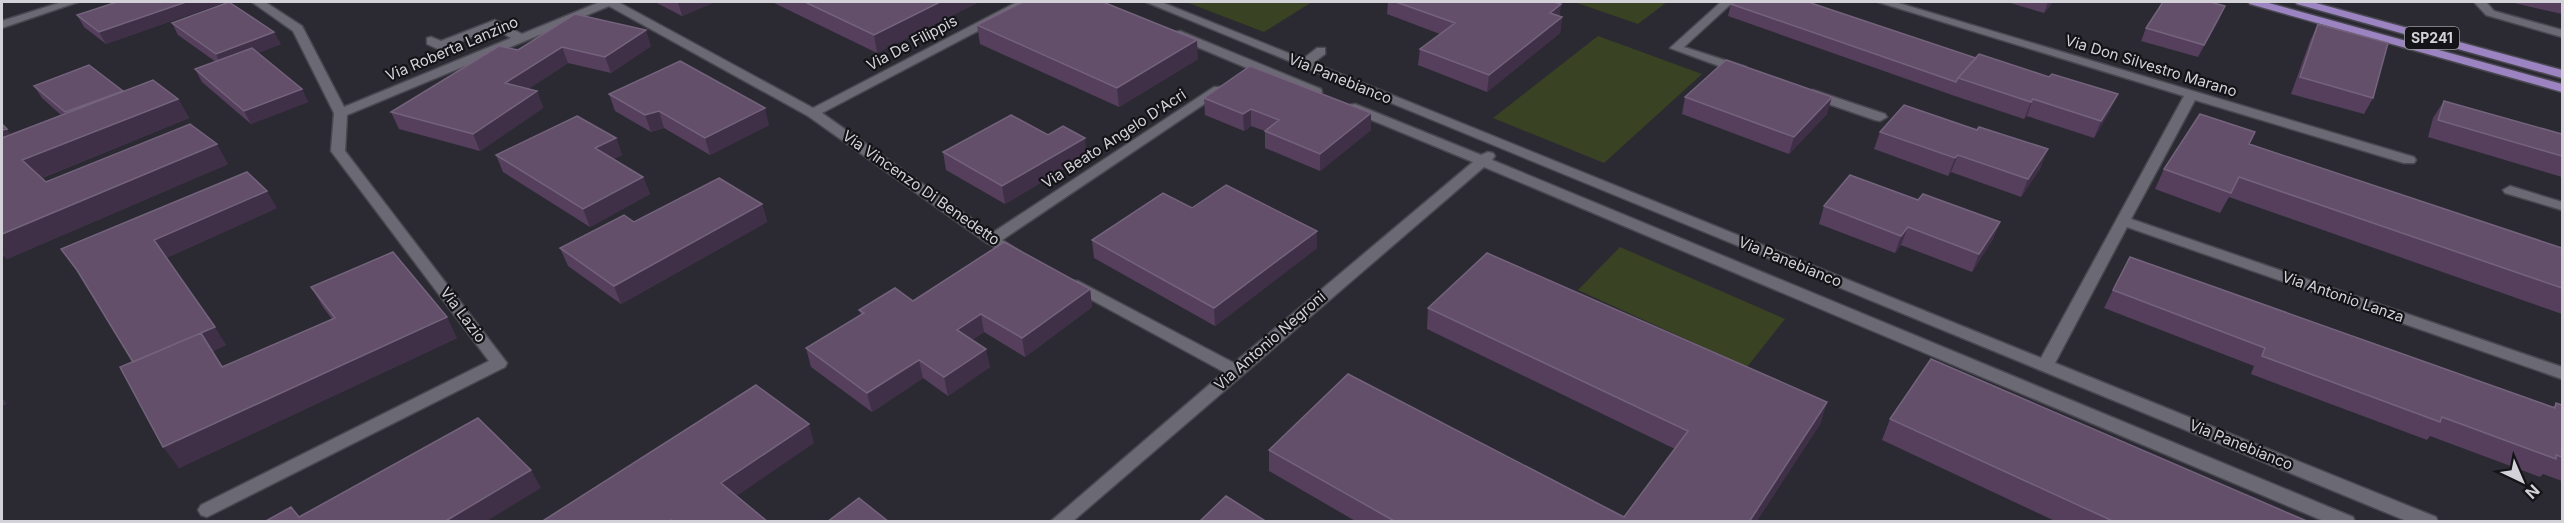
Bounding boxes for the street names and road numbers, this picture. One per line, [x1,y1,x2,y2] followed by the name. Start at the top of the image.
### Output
[863,11,960,74] street label: Via De Filippis
[383,12,521,85] street label: Via Roberta Lanzino
[2405,27,2459,49] road number: SP241
[2063,30,2239,101] street label: Via Don Silvestro Marano
[1286,49,1395,108] street label: Via Panebianco
[1038,85,1189,192] street label: Via Beato Angelo D'Acri
[839,126,1004,249] street label: Via Vincenzo Di Benedetto
[1736,232,1845,291] street label: Via Panebianco
[2280,267,2407,326] street label: Via Antonio Lanza
[436,283,490,346] street label: Via Lazio
[1210,287,1329,394] street label: Via Antonio Negroni
[2187,415,2296,474] street label: Via Panebianco

